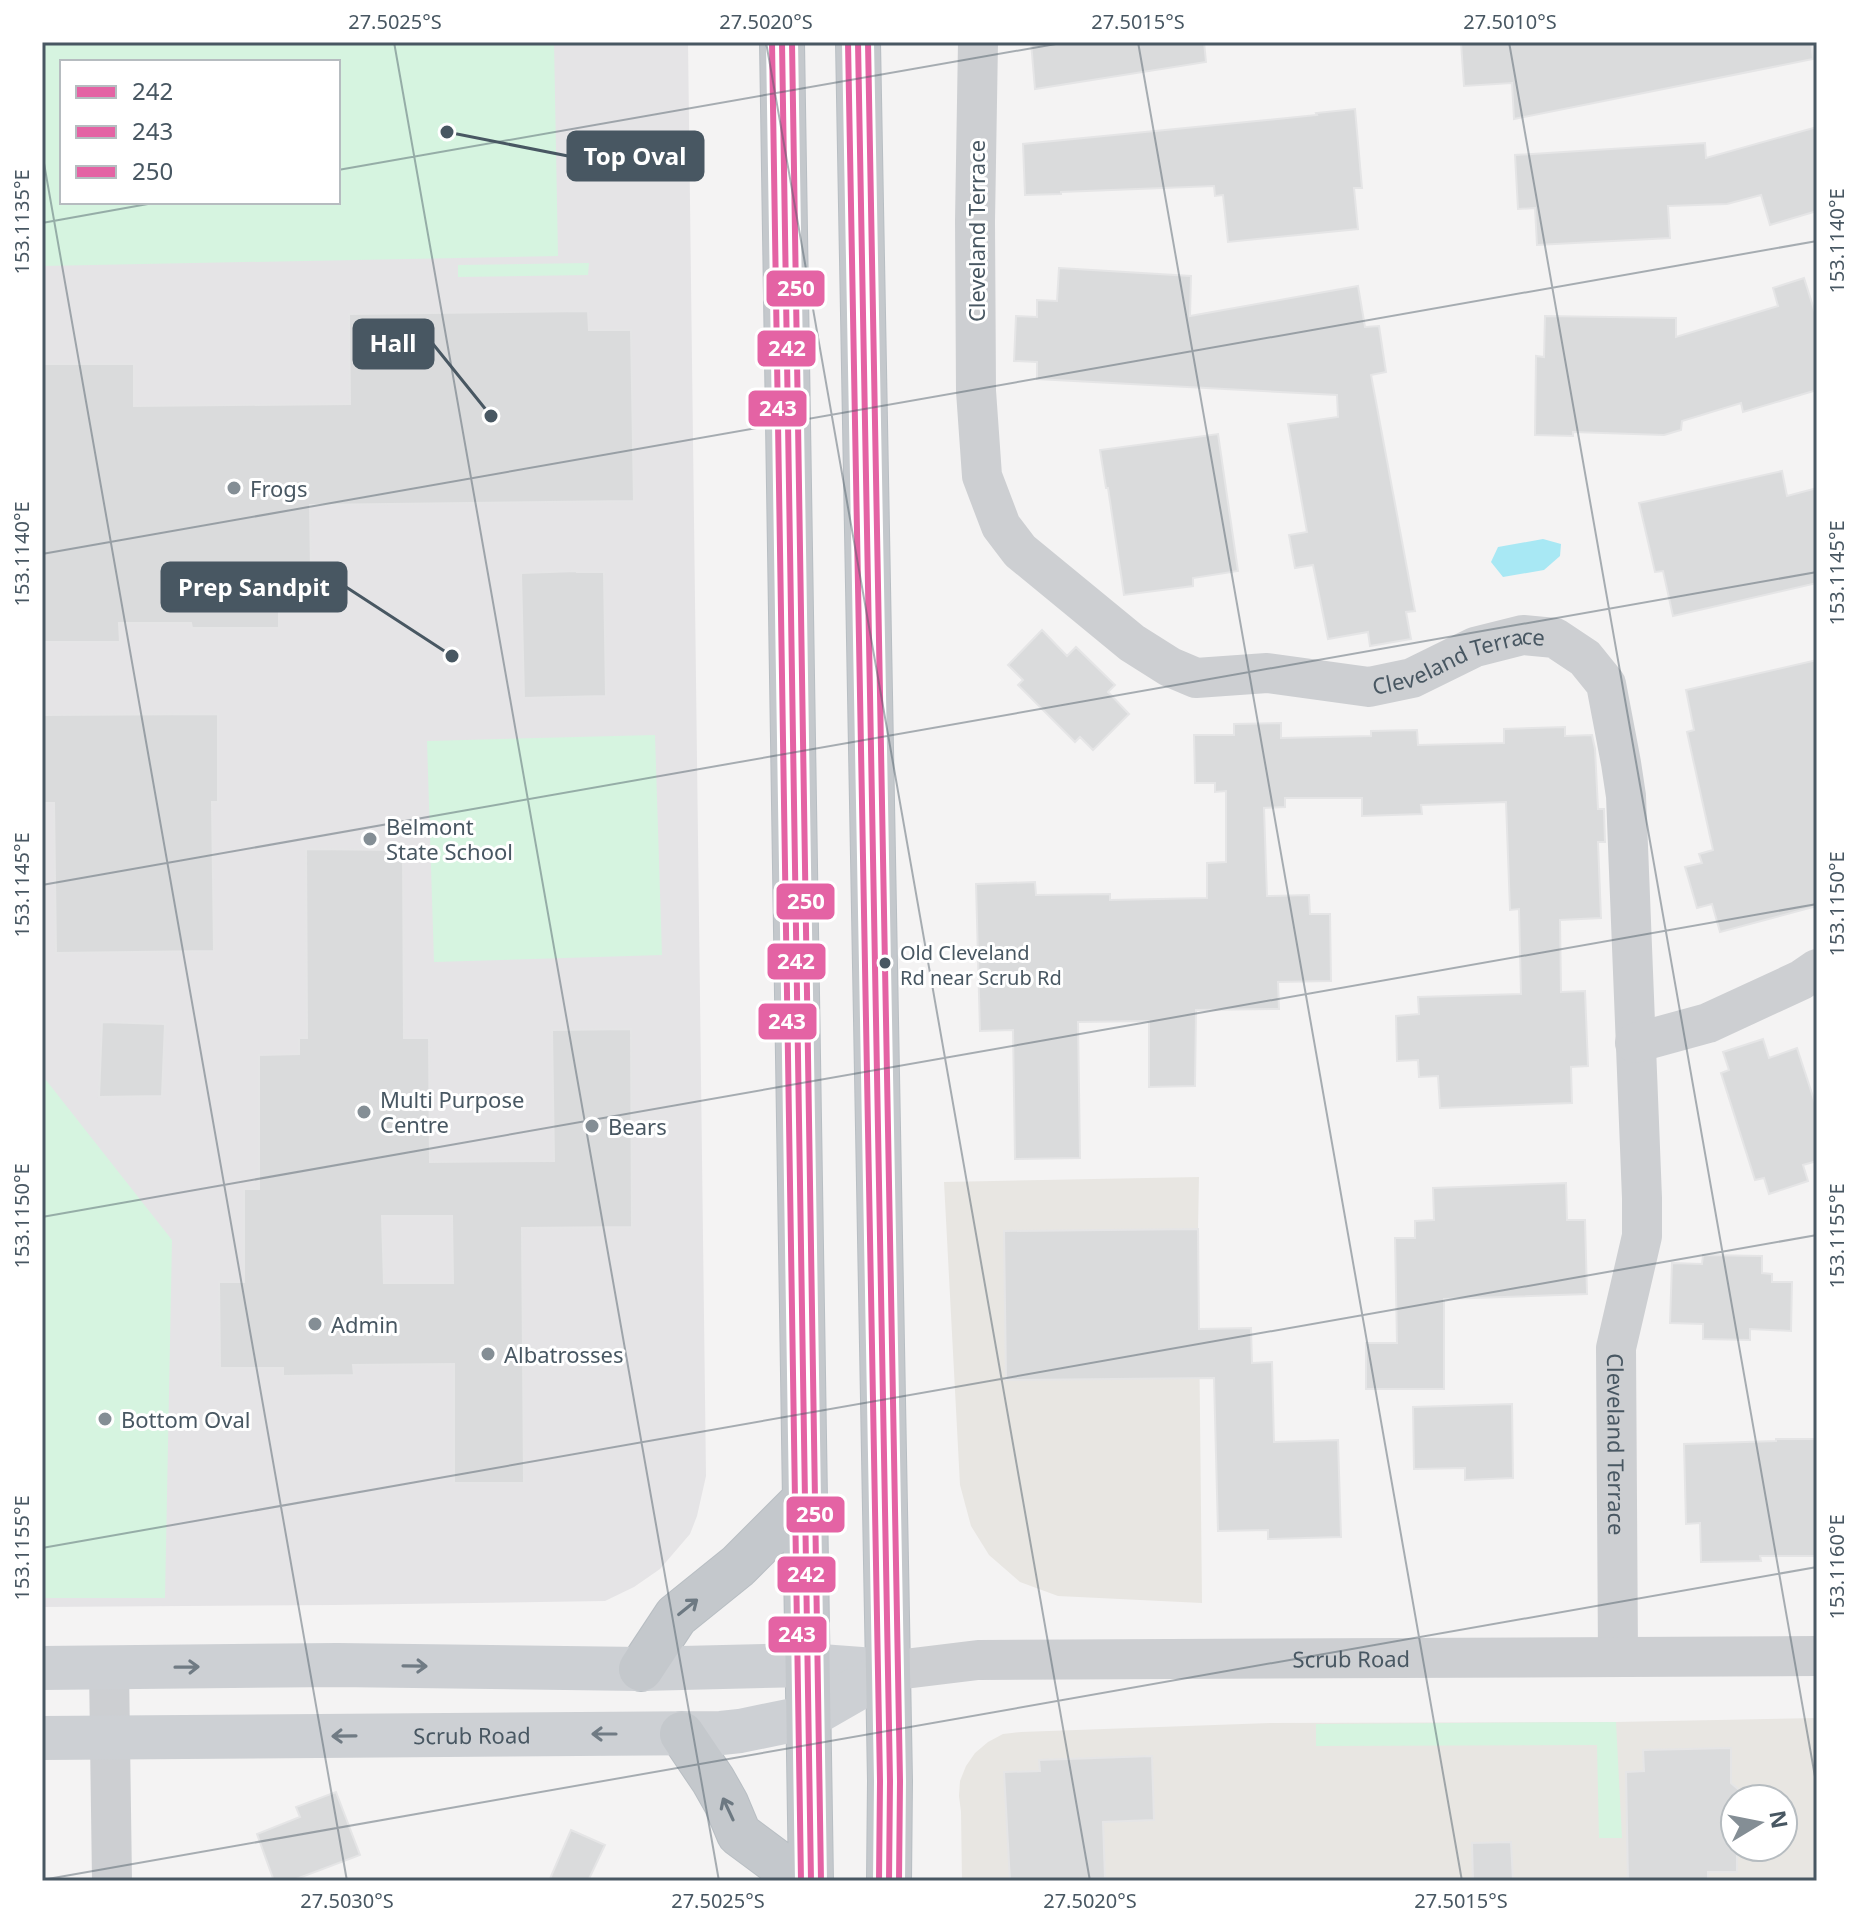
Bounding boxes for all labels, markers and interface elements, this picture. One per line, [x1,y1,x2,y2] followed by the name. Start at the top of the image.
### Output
[348,8,442,35] text: 27.5025°S
[719,8,813,35] text: 27.5020°S
[1091,8,1185,35] text: 27.5015°S
[1463,8,1557,35] text: 27.5010°S
[60,60,340,204] legend
[132,74,173,107] text: 242
[132,114,173,147] text: 243
[568,132,703,180] callout: Top Oval
[584,139,686,172] text: Top Oval
[961,140,991,322] street label: Cleveland Terrace
[132,154,173,187] text: 250
[8,169,35,275] text: 153.1135°E
[1823,188,1850,294] text: 153.1140°E
[765,269,826,308] line badge: 250
[777,272,815,302] text: 250
[354,320,433,368] callout: Hall
[369,326,417,359] text: Hall
[756,329,817,368] line badge: 242
[768,332,806,362] text: 242
[747,389,808,428] line badge: 243
[759,392,797,422] text: 243
[250,473,307,503] place label: Frogs
[225,479,243,497] marker: Frogs
[8,501,35,607] text: 153.1140°E
[1823,520,1850,626] text: 153.1145°E
[162,563,346,611] callout: Prep Sandpit
[178,570,330,603] text: Prep Sandpit
[1369,620,1546,701] street label: Cleveland Terrace
[386,811,513,866] place label: Belmont State School
[361,830,379,848] marker: Belmont State School
[8,832,35,938] text: 153.1145°E
[1823,851,1850,957] text: 153.1150°E
[775,882,836,921] line badge: 250
[787,885,825,915] text: 250
[900,939,1062,991] place label: Old Cleveland Rd near Scrub Rd
[766,942,827,981] line badge: 242
[777,945,815,975] text: 242
[877,955,893,971] marker: Old Cleveland Rd near Scrub Rd
[757,1002,818,1041] line badge: 243
[768,1005,806,1035] text: 243
[380,1084,524,1139] place label: Multi Purpose Centre
[355,1103,373,1121] marker: Multi Purpose Centre
[608,1111,667,1141] place label: Bears
[583,1117,601,1135] marker: Bears
[8,1163,35,1269] text: 153.1150°E
[1823,1183,1850,1289] text: 153.1155°E
[331,1309,398,1339] place label: Admin
[306,1315,324,1333] marker: Admin
[504,1339,624,1369] place label: Albatrosses
[479,1345,497,1363] marker: Albatrosses
[1601,1353,1632,1536] street label: Cleveland Terrace
[121,1404,250,1434] place label: Bottom Oval
[96,1410,114,1428] marker: Bottom Oval
[8,1495,35,1601] text: 153.1155°E
[785,1495,846,1534] line badge: 250
[796,1498,834,1528] text: 250
[1823,1514,1850,1620] text: 153.1160°E
[776,1555,837,1594] line badge: 242
[787,1558,825,1588] text: 242
[677,1598,698,1616] one-way arrow
[767,1615,828,1654] line badge: 243
[778,1618,816,1648] text: 243
[1293,1643,1410,1674] street label: Scrub Road
[401,1658,428,1674] one-way arrow
[173,1659,200,1675] one-way arrow
[413,1719,531,1750] street label: Scrub Road
[591,1726,618,1742] one-way arrow
[331,1728,358,1744] one-way arrow
[1719,1783,1799,1863] north arrow
[720,1798,735,1822] one-way arrow
[1763,1808,1796,1831] text: N
[300,1887,394,1914] text: 27.5030°S
[671,1887,765,1914] text: 27.5025°S
[1043,1887,1137,1914] text: 27.5020°S
[1414,1887,1508,1914] text: 27.5015°S

